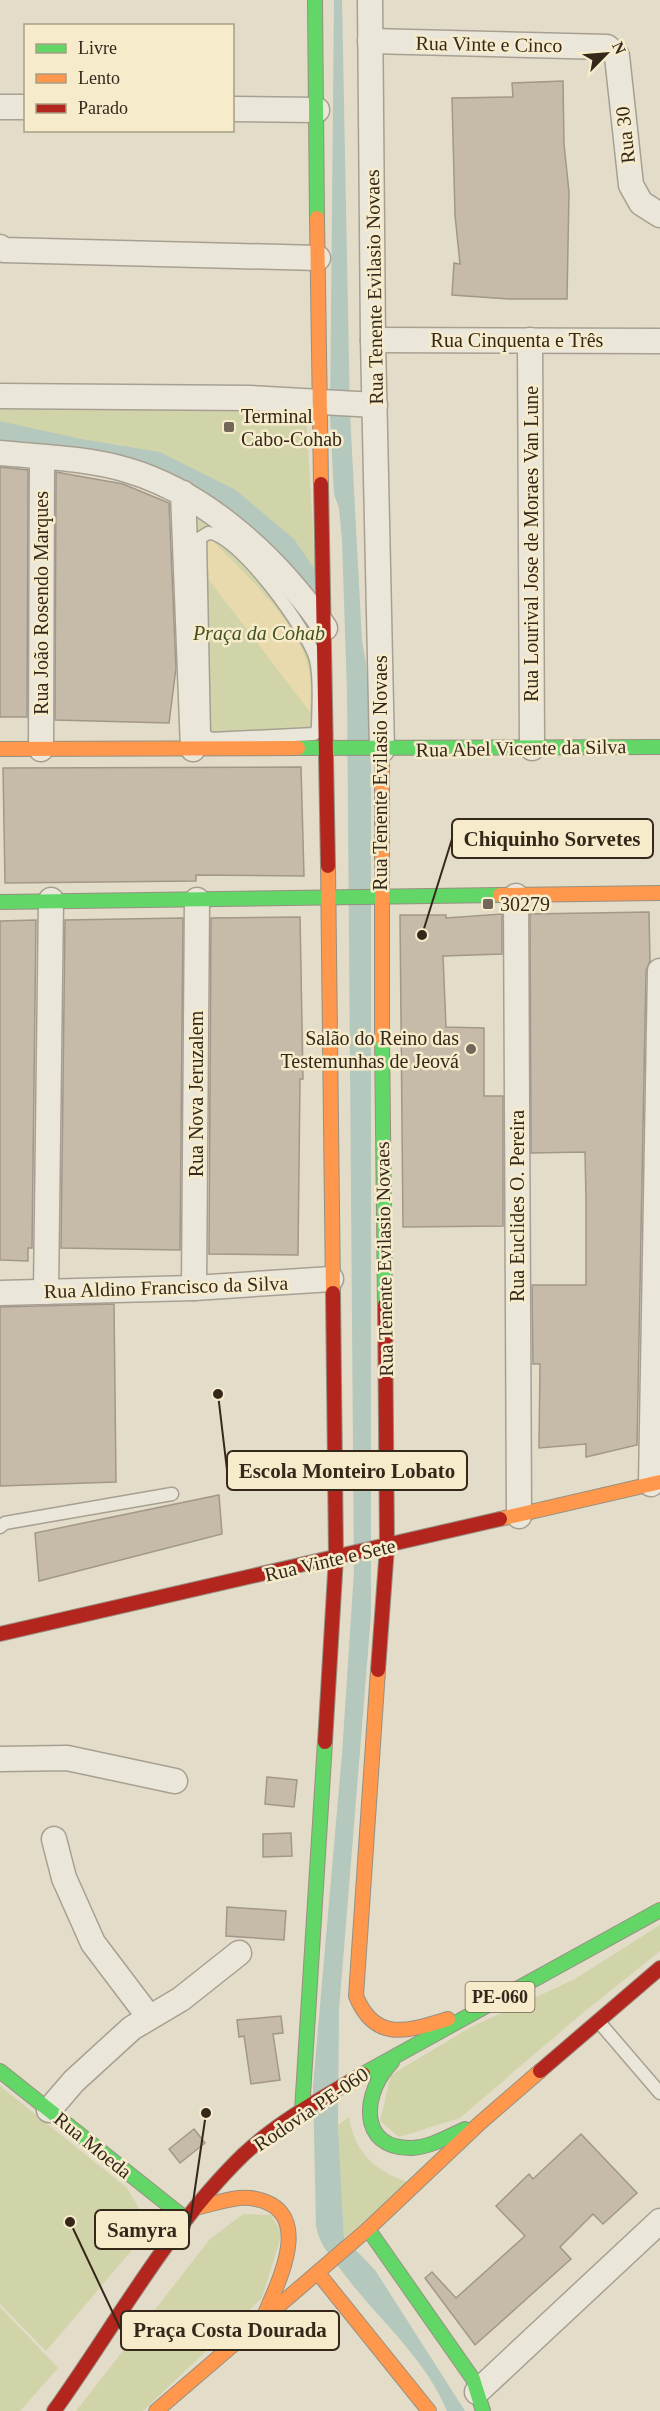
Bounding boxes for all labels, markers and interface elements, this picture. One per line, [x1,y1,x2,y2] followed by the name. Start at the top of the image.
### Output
[24,24,234,132] legend
[576,24,636,84] north arrow
[415,32,563,56] street label: Rua Vinte e Cinco
[78,38,117,58] text: Livre
[609,39,629,57] text: N
[78,68,120,88] text: Lento
[78,98,128,118] text: Parado
[611,105,639,165] street label: Rua 30
[361,169,387,405] street label: Rua Tenente Evilasio Novaes
[431,329,604,352] street label: Rua Cinquenta e Três
[520,386,542,702] street label: Rua Lourival Jose de Moraes Van Lune
[241,405,342,450] place label: Terminal Cabo-Cohab
[222,420,236,434] marker: Terminal Cabo-Cohab
[30,491,53,715] street label: Rua João Rosendo Marques
[192,622,325,645] park label: Praça da Cohab
[369,655,391,891] street label: Rua Tenente Evilasio Novaes
[416,735,627,761] street label: Rua Abel Vicente da Silva
[452,819,653,858] callout: Chiquinho Sorvetes
[464,827,640,851] text: Chiquinho Sorvetes
[500,893,550,915] place label: 30279
[481,897,495,911] marker: 30279
[185,1010,207,1177] street label: Rua Nova Jeruzalem
[280,1027,459,1072] place label: Salão do Reino das Testemunhas de Jeová
[464,1042,478,1056] marker: Salão do Reino das Testemunhas de Jeová
[506,1110,528,1302] street label: Rua Euclides O. Pereira
[371,1141,397,1377] street label: Rua Tenente Evilasio Novaes
[43,1272,289,1302] street label: Rua Aldino Francisco da Silva
[227,1451,467,1490] callout: Escola Monteiro Lobato
[239,1459,455,1483] text: Escola Monteiro Lobato
[263,1534,398,1586] street label: Rua Vinte e Sete
[466,1982,534,2012] road number: PE-060
[250,2063,372,2155] street label: Rodovia PE-060
[50,2107,136,2183] street label: Rua Moeda
[95,2210,189,2249] callout: Samyra
[107,2218,177,2242] text: Samyra
[121,2311,339,2350] callout: Praça Costa Dourada
[133,2318,327,2342] text: Praça Costa Dourada

